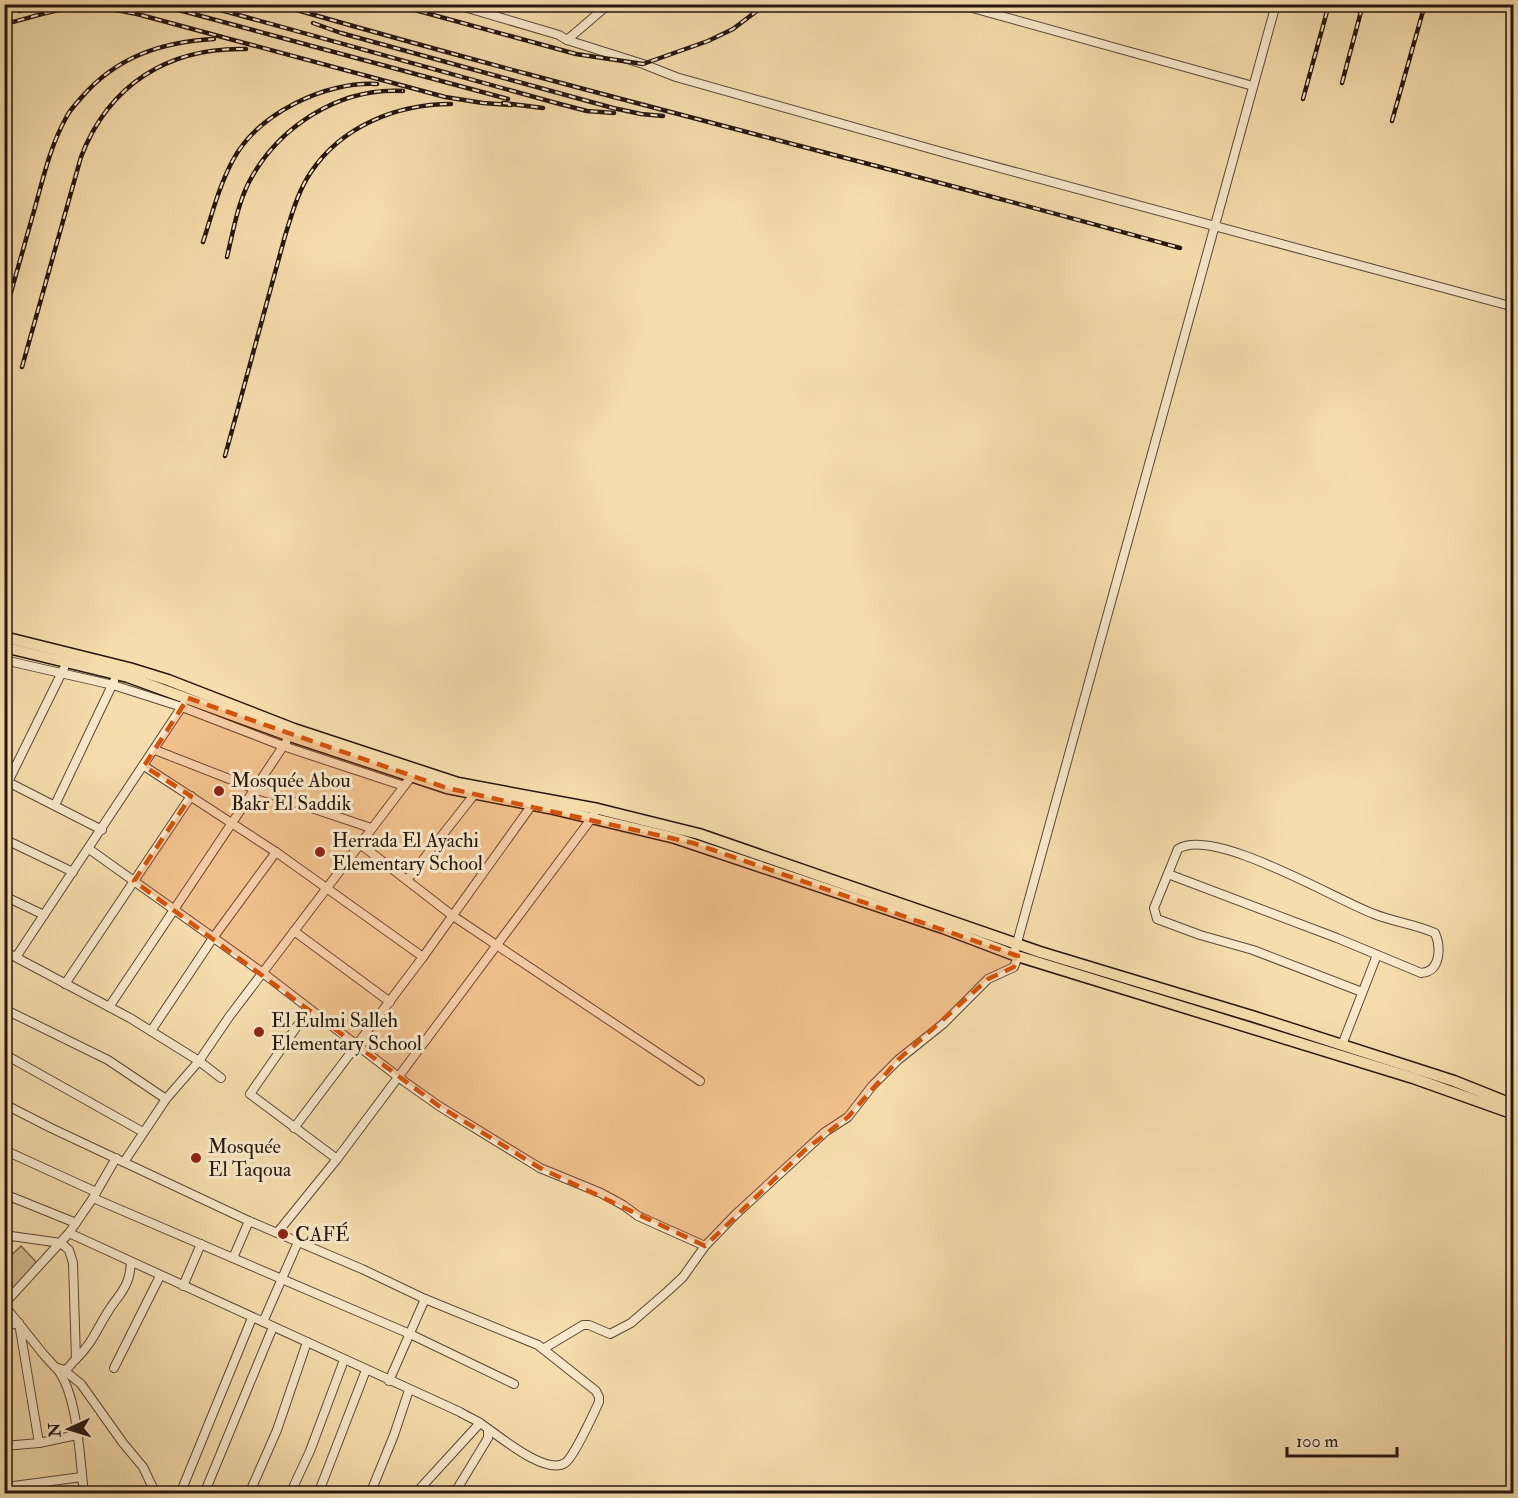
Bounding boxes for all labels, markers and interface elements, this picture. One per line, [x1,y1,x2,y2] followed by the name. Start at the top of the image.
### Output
[231,768,352,816] place label: Mosquée Abou Bakr El Saddik
[212,784,226,798] marker: Mosquée Abou Bakr El Saddik
[332,828,483,876] place label: Herrada El Ayachi Elementary School
[313,845,327,859] marker: Herrada El Ayachi Elementary School
[271,1008,422,1056] place label: El Eulmi Salleh Elementary School
[252,1025,266,1039] marker: El Eulmi Salleh Elementary School
[208,1134,292,1182] place label: Mosquée El Taqoua
[189,1151,203,1165] marker: Mosquée El Taqoua
[295,1221,349,1247] place label: CAFÉ
[276,1227,290,1241] marker: CAFÉ
[39,1399,99,1459] north arrow
[1287,1420,1396,1458] scale bar
[45,1421,66,1439] text: N
[1296,1430,1339,1453] text: 100 m

